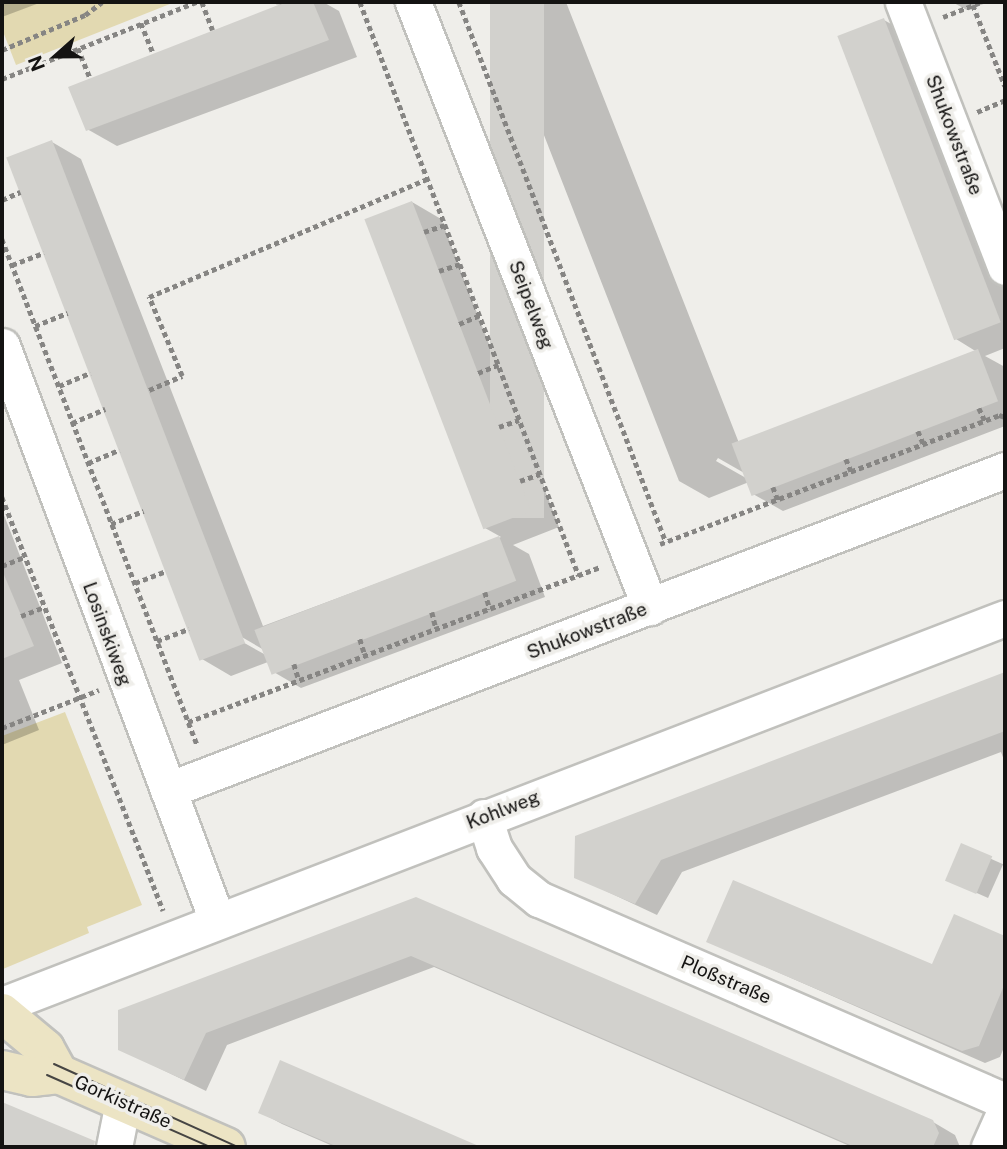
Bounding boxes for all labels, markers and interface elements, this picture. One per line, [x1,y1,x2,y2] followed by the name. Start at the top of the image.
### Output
[21,21,91,91] north arrow
[23,53,49,74] text: N
[921,72,987,198] street label: Shukowstraße
[504,258,558,352] street label: Seipelweg
[78,579,136,689] street label: Losinskiweg
[524,598,650,664] street label: Shukowstraße
[463,786,543,834] street label: Kohlweg
[678,951,774,1009] street label: Ploßstraße
[71,1070,175,1134] street label: Gorkistraße

